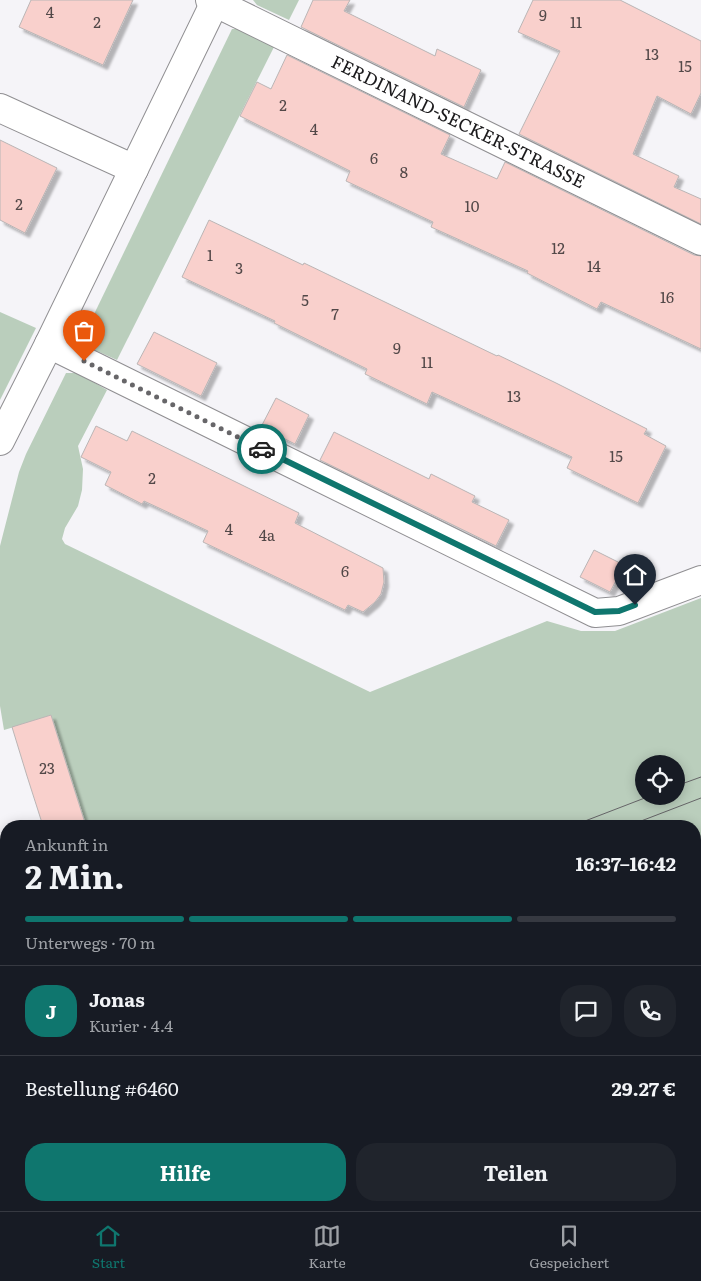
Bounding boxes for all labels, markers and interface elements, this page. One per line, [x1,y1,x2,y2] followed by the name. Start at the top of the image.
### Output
[46,0,54,23] house number: 4
[539,3,547,26] house number: 9
[93,10,101,33] house number: 2
[570,10,582,33] house number: 11
[645,42,659,65] house number: 13
[327,47,590,194] street label: FERDINAND-SECKER-STRASSE
[678,54,692,77] house number: 15
[279,93,287,116] house number: 2
[310,117,318,140] house number: 4
[370,146,378,169] house number: 6
[400,160,408,183] house number: 8
[15,192,23,215] house number: 2
[465,194,480,217] house number: 10
[551,236,565,259] house number: 12
[207,243,213,266] house number: 1
[587,254,601,277] house number: 14
[235,256,243,279] house number: 3
[660,285,674,308] house number: 16
[301,288,309,311] house number: 5
[331,302,339,325] house number: 7
[63,310,105,361] pin
[70,317,98,345] icon: bag
[393,336,401,359] house number: 9
[421,350,433,373] house number: 11
[507,384,521,407] house number: 13
[237,424,287,474] courier
[248,435,276,463] icon: car
[609,444,623,467] house number: 15
[148,466,156,489] house number: 2
[225,517,233,540] house number: 4
[259,523,276,546] house number: 4a
[614,554,656,605] pin
[341,559,349,582] house number: 6
[621,561,649,589] icon: home
[635,755,685,805] map controls
[635,755,685,805] button: locate
[39,756,55,779] house number: 23
[25,832,108,856] text: Ankunft in
[575,849,676,877] text: 16:37–16:42
[25,851,124,899] text: 2 Min.
[25,930,155,954] text: Unterwegs · 70 m
[89,985,145,1013] text: Jonas
[560,985,612,1037] button: chat
[624,985,676,1037] button: phone
[46,997,56,1025] text: J
[89,1013,173,1037] text: Kurier · 4.4
[25,1074,179,1102] text: Bestellung #6460
[611,1074,676,1102] text: 29.27 €
[25,1143,346,1201] button: Hilfe
[356,1143,676,1201] button: Teilen
[92,1222,125,1272] tab: Start
[309,1222,346,1272] tab: Karte
[529,1222,609,1272] tab: Gespeichert

